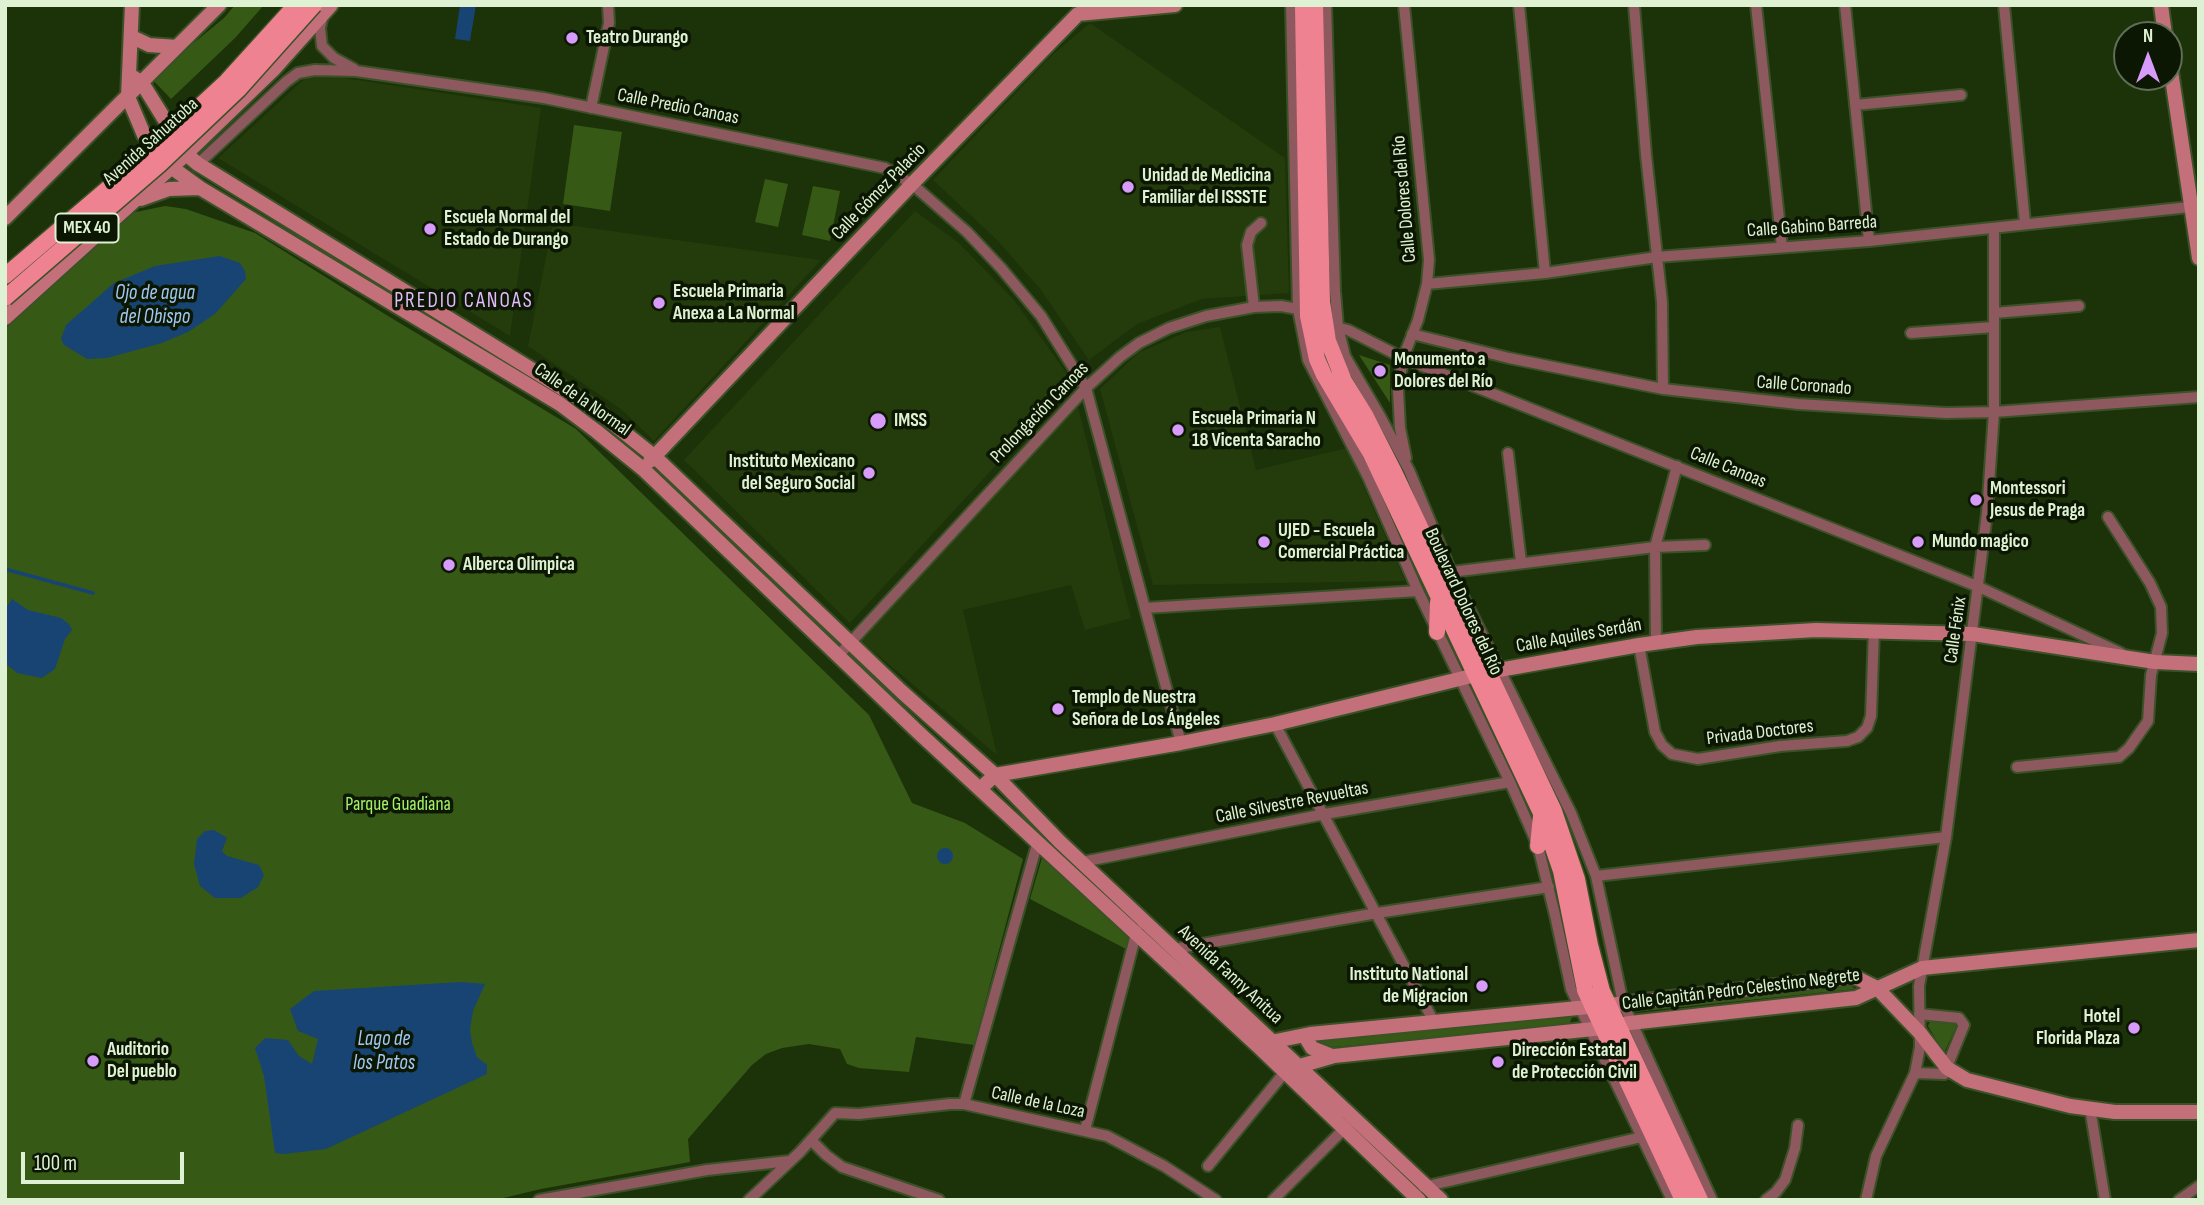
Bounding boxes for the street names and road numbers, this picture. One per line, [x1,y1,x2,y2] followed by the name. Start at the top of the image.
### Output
[615,84,741,130] street label: Calle Predio Canoas
[99,93,203,191] street label: Avenida Sahuatoba
[1388,134,1422,264] street label: Calle Dolores del Río
[827,139,931,245] street label: Calle Gómez Palacio
[1746,211,1878,243] street label: Calle Gabino Barreda
[56,213,119,242] road number: MEX 40
[529,358,635,442] street label: Calle de la Normal
[986,358,1094,468] street label: Prolongación Canoas
[1756,371,1852,401] street label: Calle Coronado
[1687,442,1769,494] street label: Calle Canoas
[1419,525,1507,679] street label: Boulevard Dolores del Río
[1940,595,1972,665] street label: Calle Fénix
[1514,614,1644,658] street label: Calle Aquiles Serdán
[1705,715,1815,751] street label: Privada Doctores
[1214,777,1370,829] street label: Calle Silvestre Revueltas
[1173,921,1287,1029] street label: Avenida Fanny Anitua
[1621,964,1861,1016] street label: Calle Capitán Pedro Celestino Negrete
[989,1082,1087,1124] street label: Calle de la Loza

